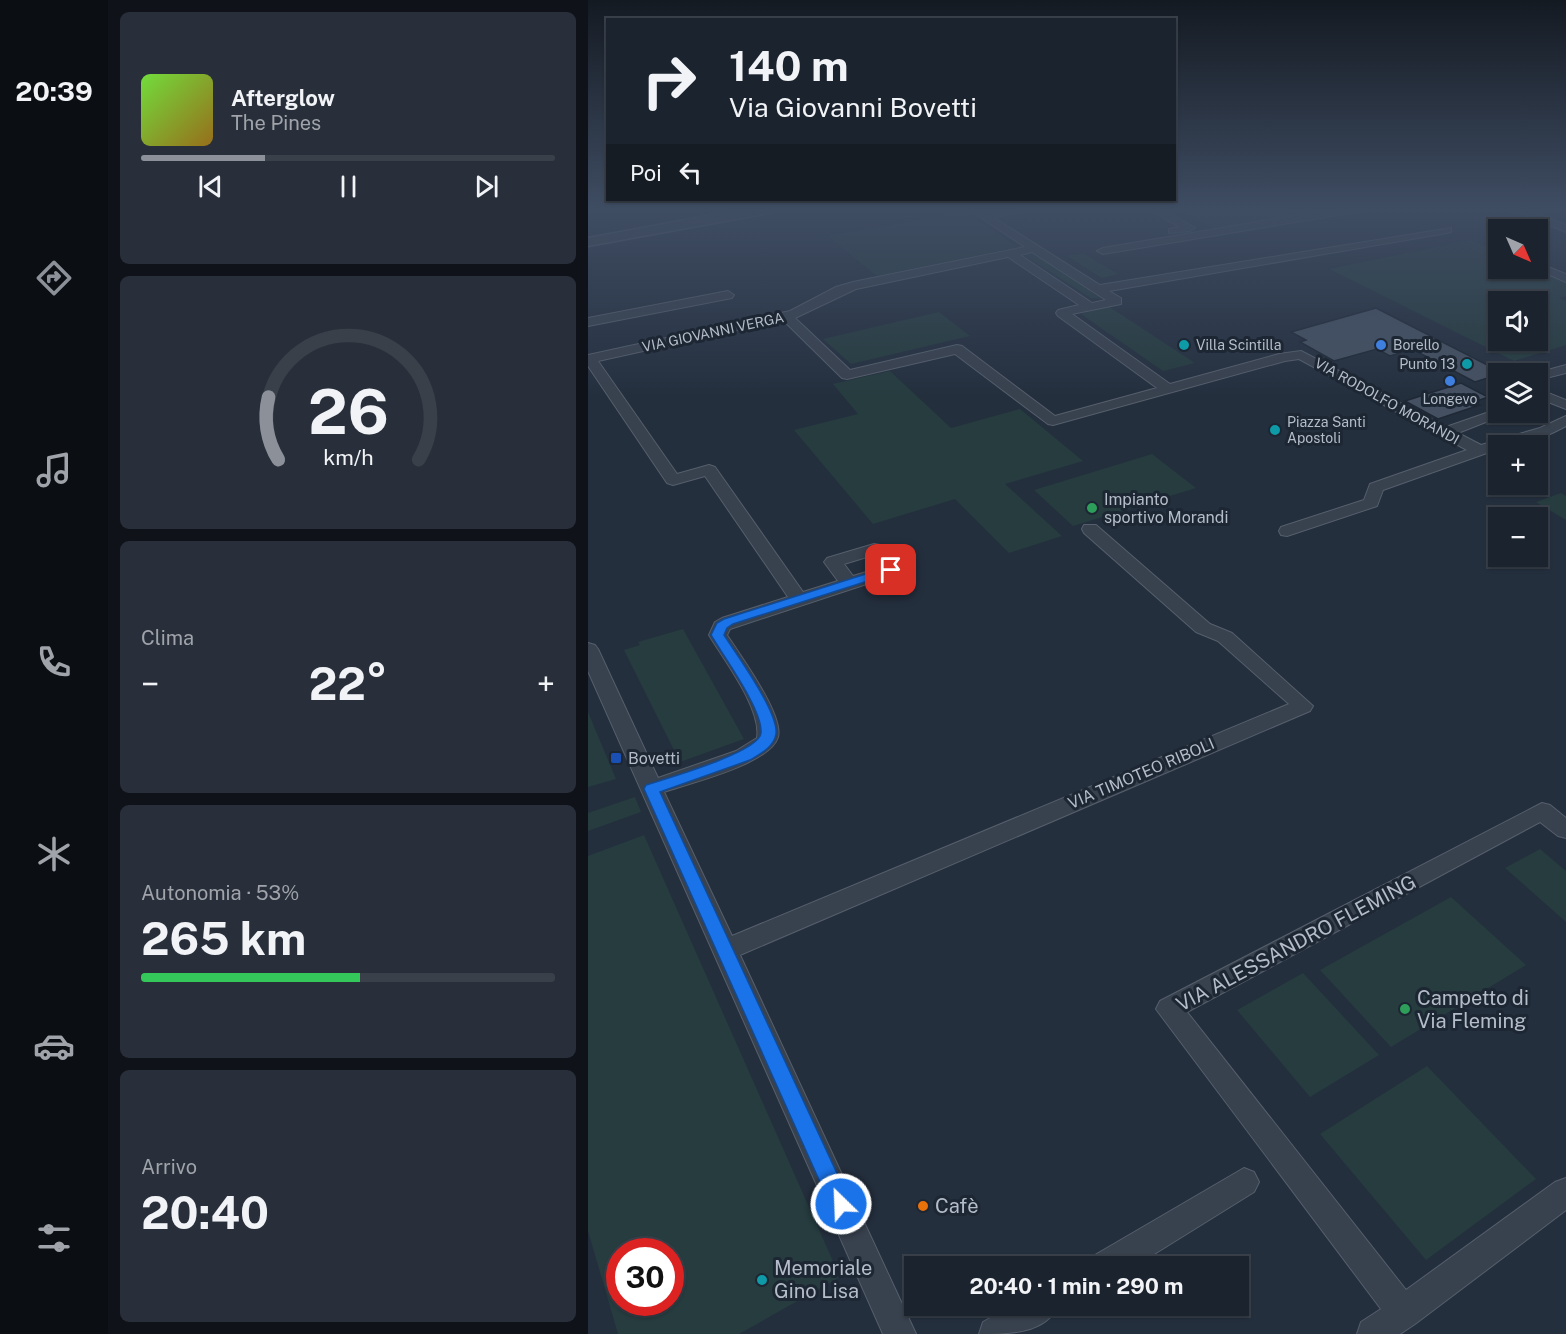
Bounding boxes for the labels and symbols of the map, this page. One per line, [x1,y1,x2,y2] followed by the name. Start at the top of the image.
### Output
[1488,219,1548,279] north arrow
[641,309,785,355] street label: VIA GIOVANNI VERGA
[1196,337,1282,353] place label: Villa Scintilla
[1393,337,1440,353] place label: Borello
[1177,338,1191,352] marker: Villa Scintilla
[1374,338,1388,352] marker: Borello
[1312,355,1462,447] street label: VIA RODOLFO MORANDI
[1399,356,1455,372] place label: Punto 13
[1460,357,1474,371] marker: Punto 13
[1443,374,1457,388] marker: Longevo
[1423,391,1478,407] place label: Longevo
[1287,414,1366,446] place label: Piazza Santi Apostoli
[1268,423,1282,437] marker: Piazza Santi Apostoli
[1104,490,1228,527] place label: Impianto sportivo Morandi
[1085,501,1099,515] marker: Impianto sportivo Morandi
[865,544,916,595] pin
[1065,734,1217,813] street label: VIA TIMOTEO RIBOLI
[628,749,680,768] place label: Bovetti
[609,751,623,765] marker: Bovetti
[1172,869,1420,1017] street label: VIA ALESSANDRO FLEMING
[1417,986,1529,1033] place label: Campetto di Via Fleming
[1398,1002,1412,1016] marker: Campetto di Via Fleming
[809,1172,873,1236] position arrow
[935,1194,978,1218] place label: Cafè
[916,1199,930,1213] marker: Cafè
[606,1238,684,1316] speed limit sign: 30
[774,1256,872,1303] place label: Memoriale Gino Lisa
[755,1273,769,1287] marker: Memoriale Gino Lisa

